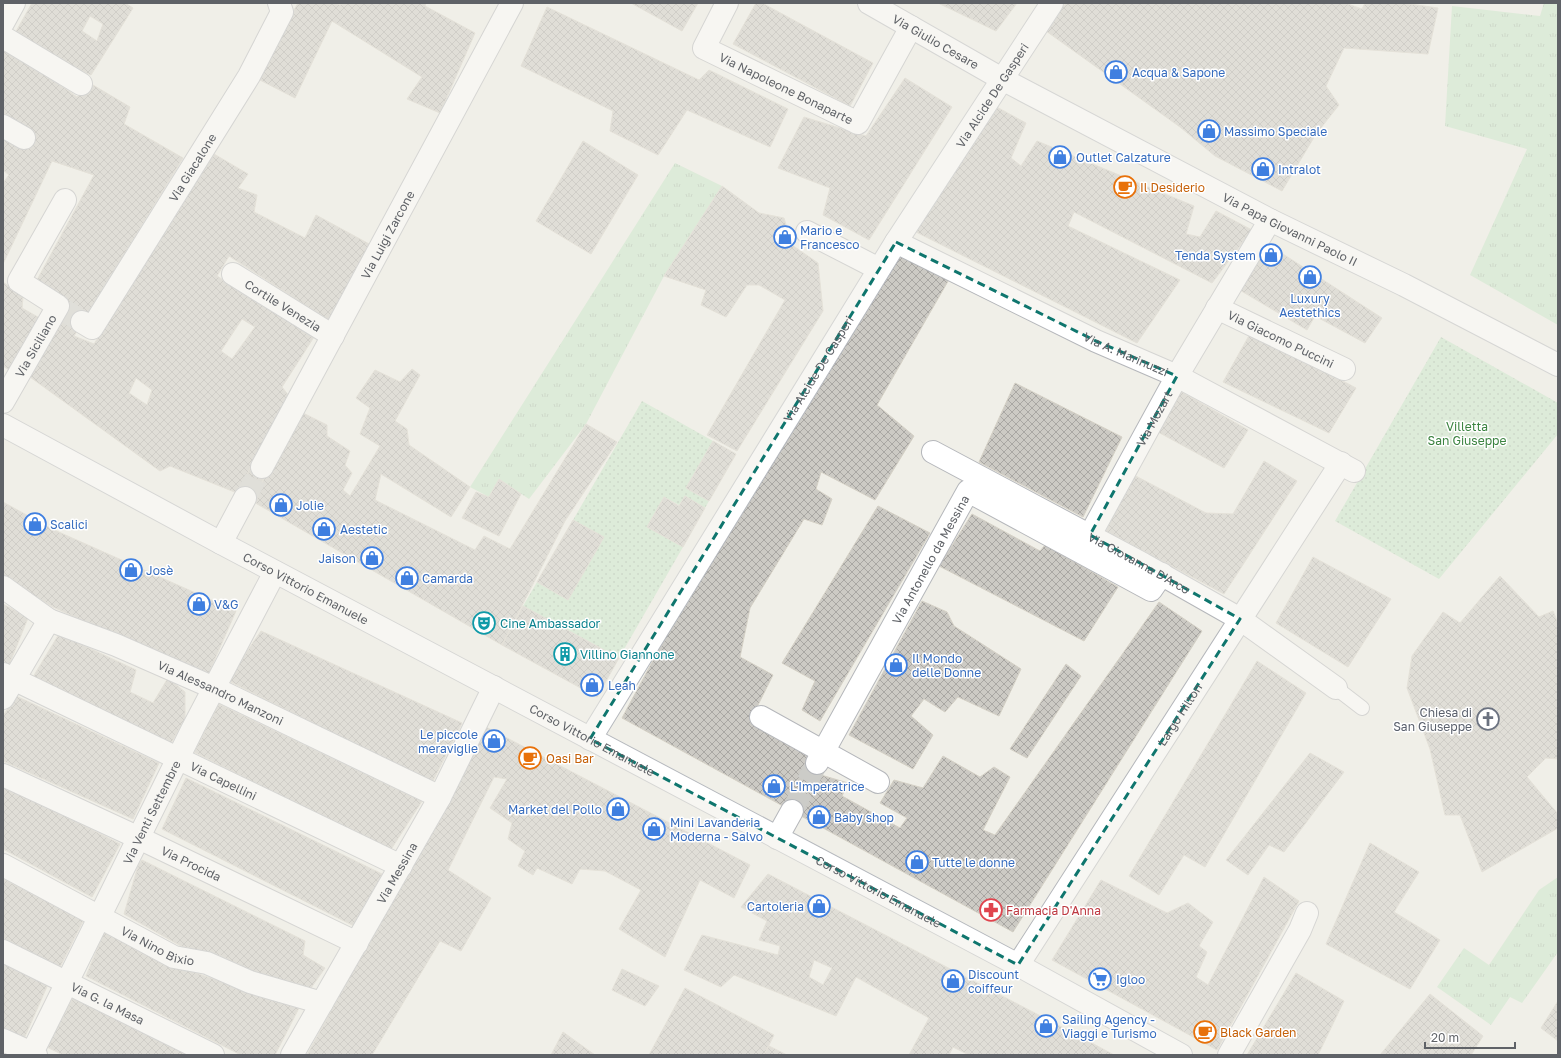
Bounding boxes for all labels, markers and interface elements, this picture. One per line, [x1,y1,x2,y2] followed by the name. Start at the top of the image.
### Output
[890,11,982,72] street label: Via Giulio Cesare
[952,40,1031,150] street label: Via Alcide De Gasperi
[717,49,856,127] street label: Via Napoleone Bonaparte
[1103,59,1129,85] shop icon: Acqua & Sapone
[1132,65,1225,80] place label: Acqua & Sapone
[1196,118,1222,144] shop icon: Massimo Speciale
[1224,124,1327,139] place label: Massimo Speciale
[165,130,219,204] street label: Via Giacalone
[1047,144,1073,170] shop icon: Outlet Calzature
[1076,150,1171,165] place label: Outlet Calzature
[1250,156,1276,182] shop icon: Intralot
[1278,162,1321,177] place label: Intralot
[1112,174,1138,200] cafe icon: Il Desiderio
[1140,180,1205,195] place label: Il Desiderio
[357,188,417,281] street label: Via Luigi Zarcone
[1220,189,1360,269] street label: Via Papa Giovanni Paolo II
[800,223,859,252] place label: Mario e Francesco
[772,224,798,250] shop icon: Mario e Francesco
[1258,242,1284,268] shop icon: Tenda System
[1175,248,1256,263] place label: Tenda System
[1297,264,1323,290] shop icon: Luxury Aestethics
[242,276,324,334] street label: Cortile Venezia
[1279,291,1341,320] place label: Luxury Aestethics
[1225,307,1337,371] street label: Via Giacomo Puccini
[11,311,59,380] street label: Via Siciliano
[780,313,856,424] street label: Via Alcide De Gasperi
[1081,329,1171,379] street label: Via A. Marinuzzi
[1133,388,1175,449] street label: Via Mozart
[1428,419,1506,448] park label: Villetta San Giuseppe
[268,492,294,518] shop icon: Jolie
[888,492,972,626] street label: Via Antonello da Messina
[296,498,324,513] place label: Jolie
[22,511,48,537] shop icon: Scalici
[311,516,337,542] shop icon: Aestetic
[50,517,88,532] place label: Scalici
[340,522,388,537] place label: Aestetic
[1086,529,1193,597] street label: Via Giovanna D'Arco
[359,545,385,571] shop icon: Jaison
[241,549,371,627] street label: Corso Vittorio Emanuele
[318,551,356,566] place label: Jaison
[118,557,144,583] shop icon: Josè
[146,563,173,578] place label: Josè
[394,565,420,591] shop icon: Camarda
[422,571,473,586] place label: Camarda
[186,591,212,617] shop icon: V&G
[214,597,239,612] place label: V&G
[471,610,497,636] theatre icon: Cine Ambassador
[500,616,601,631] place label: Cine Ambassador
[552,641,578,667] building icon: Villino Giannone
[580,647,675,662] place label: Villino Giannone
[912,651,981,680] place label: Il Mondo delle Donne
[883,652,909,678] shop icon: Il Mondo delle Donne
[155,657,286,728] street label: Via Alessandro Manzoni
[579,672,605,698] shop icon: Leah
[608,678,636,693] place label: Leah
[1154,680,1205,748] street label: Largo Hilton
[527,700,658,779] street label: Corso Vittorio Emanuele
[1393,705,1472,734] place label: Chiesa di San Giuseppe
[1475,706,1501,732] church icon: Chiesa di San Giuseppe
[418,727,478,756] place label: Le piccole meraviglie
[481,728,507,754] shop icon: Le piccole meraviglie
[517,745,543,771] cafe icon: Oasi Bar
[546,751,594,766] place label: Oasi Bar
[119,758,183,867] street label: Via Venti Settembre
[188,758,259,803] street label: Via Capellini
[761,773,787,799] shop icon: L'Imperatrice
[790,779,864,794] place label: L'Imperatrice
[605,796,631,822] shop icon: Market del Pollo
[508,802,602,817] place label: Market del Pollo
[806,804,832,830] shop icon: Baby shop
[834,810,894,825] place label: Baby shop
[670,815,763,844] place label: Mini Lavanderia Moderna - Salvo
[641,816,667,842] shop icon: Mini Lavanderia Moderna - Salvo
[373,839,420,906] street label: Via Messina
[159,842,224,884] street label: Via Procida
[904,849,930,875] shop icon: Tutte le donne
[813,852,944,931] street label: Corso Vittorio Emanuele
[932,855,1015,870] place label: Tutte le donne
[806,893,832,919] shop icon: Cartoleria
[978,897,1004,923] pharmacy icon: Farmacia D'Anna
[747,899,804,914] place label: Cartoleria
[1006,903,1101,918] place label: Farmacia D'Anna
[119,923,195,968] street label: Via Nino Bixio
[1087,966,1113,992] supermarket icon: Igloo
[968,967,1019,996] place label: Discount coiffeur
[940,968,966,994] shop icon: Discount coiffeur
[1116,972,1145,987] place label: Igloo
[69,978,147,1027] street label: Via G. la Masa
[1062,1012,1157,1041] place label: Sailing Agency - Viaggi e Turismo
[1033,1013,1059,1039] shop icon: Sailing Agency - Viaggi e Turismo
[1192,1019,1218,1045] cafe icon: Black Garden
[1425,1024,1515,1050] scale bar
[1220,1025,1297,1040] place label: Black Garden
[1431,1030,1459,1045] text: 20 m

